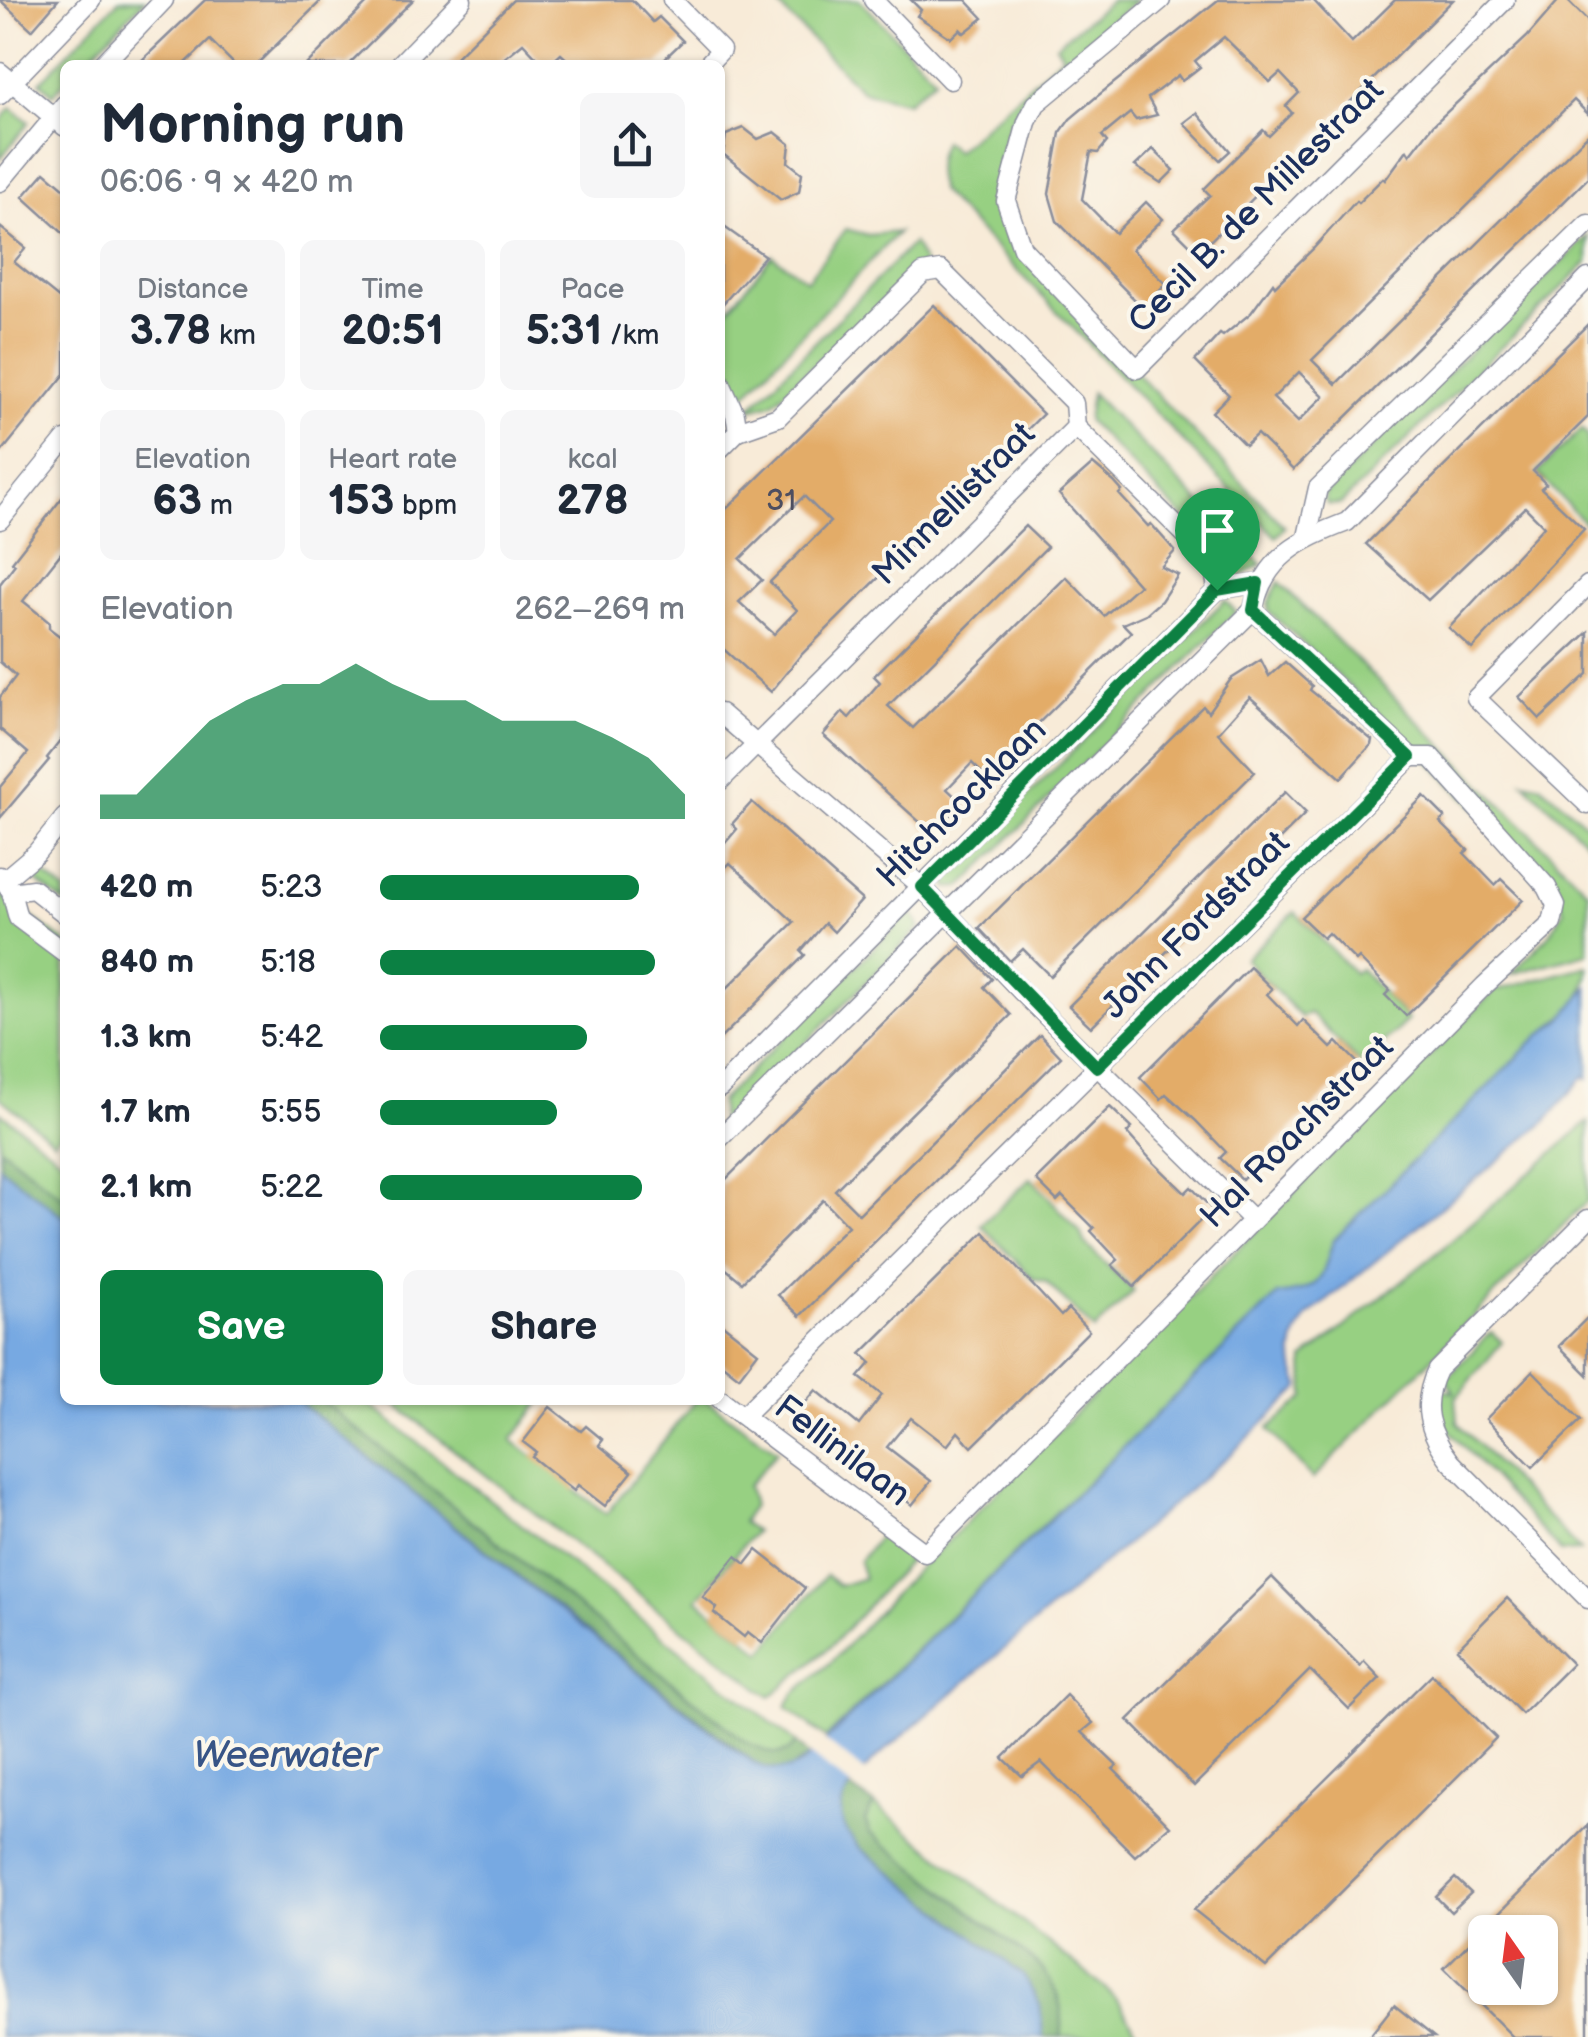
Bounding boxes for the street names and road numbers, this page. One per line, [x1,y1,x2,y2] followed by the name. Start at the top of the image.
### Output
[1119,69,1393,343] street label: Cecil B. de Millestraat
[864,413,1045,595] street label: Minnellistraat
[868,709,1056,897] street label: Hitchcocklaan
[1093,822,1299,1028] street label: John Fordstraat
[1191,1026,1403,1238] street label: Hal Roachstraat
[766,1386,919,1516] street label: Fellinilaan

